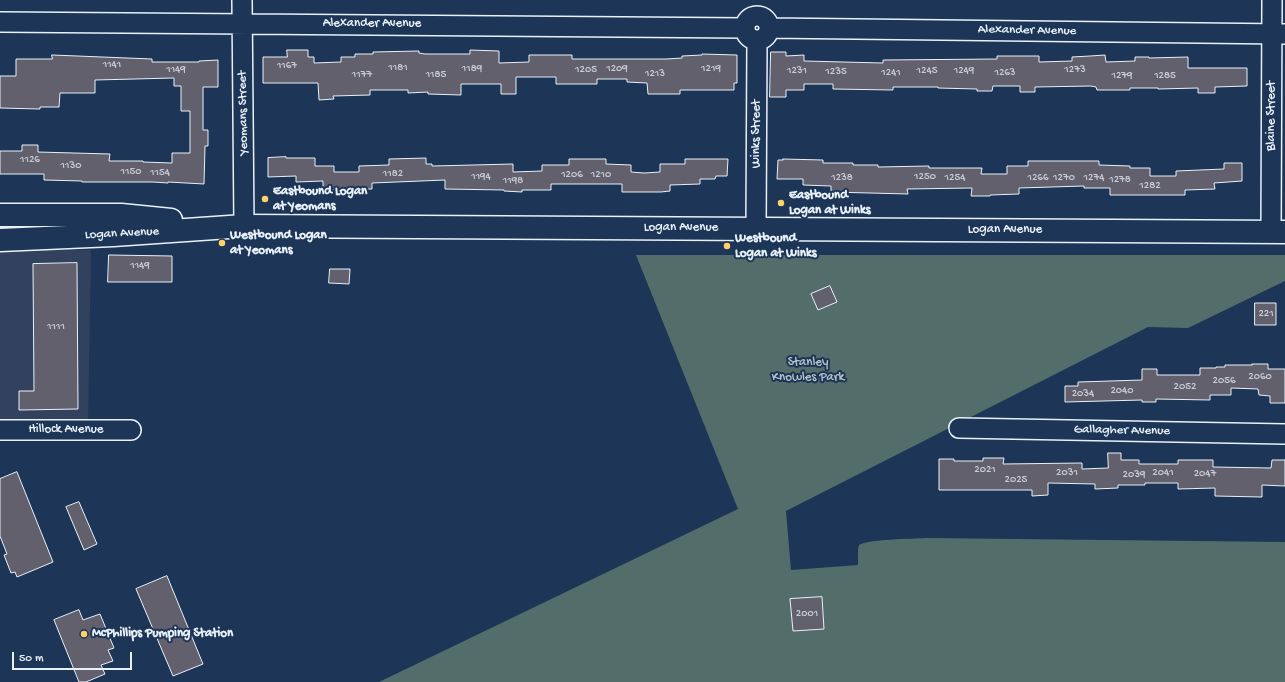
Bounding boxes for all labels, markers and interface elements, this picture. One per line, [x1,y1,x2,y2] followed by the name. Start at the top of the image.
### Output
[323,16,421,32] street label: Alexander Avenue
[978,22,1076,40] street label: Alexander Avenue
[103,58,121,72] house number: 1141
[277,59,297,73] house number: 1167
[388,61,408,75] house number: 1181
[462,62,482,76] house number: 1189
[606,62,628,76] house number: 1209
[701,62,721,76] house number: 1219
[166,63,186,77] house number: 1149
[575,63,597,77] house number: 1205
[1064,63,1086,77] house number: 1273
[787,64,807,78] house number: 1231
[917,64,937,78] house number: 1245
[954,64,974,78] house number: 1249
[825,65,847,79] house number: 1235
[881,66,901,80] house number: 1241
[994,66,1016,80] house number: 1263
[645,67,665,81] house number: 1213
[352,68,372,82] house number: 1177
[426,68,446,82] house number: 1185
[1111,69,1133,83] house number: 1279
[1154,69,1176,83] house number: 1285
[235,71,253,155] street label: Yeomans Street
[1264,81,1280,151] street label: Blaine Street
[749,100,765,168] street label: Winks Street
[20,153,40,167] house number: 1126
[61,159,81,173] house number: 1130
[121,165,141,179] house number: 1150
[150,166,170,180] house number: 1154
[383,167,403,181] house number: 1182
[561,168,583,182] house number: 1206
[591,168,611,182] house number: 1210
[471,170,491,184] house number: 1194
[914,170,936,184] house number: 1250
[831,171,853,185] house number: 1238
[945,171,965,185] house number: 1254
[1028,171,1048,185] house number: 1266
[1053,171,1075,185] house number: 1270
[1084,171,1104,185] house number: 1274
[1109,173,1131,187] house number: 1278
[503,174,523,188] house number: 1198
[1139,179,1161,193] house number: 1282
[273,184,367,215] place label: Eastbound Logan at Yeomans
[789,188,871,219] place label: Eastbound Logan at Winks
[260,194,270,204] marker: Eastbound Logan at Yeomans
[776,198,786,208] marker: Eastbound Logan at Winks
[644,220,718,236] street label: Logan Avenue
[968,222,1042,238] street label: Logan Avenue
[84,224,160,244] street label: Logan Avenue
[230,228,327,259] place label: Westbound Logan at Yeomans
[735,231,817,262] place label: Westbound Logan at Winks
[217,238,227,248] marker: Westbound Logan at Yeomans
[722,241,732,251] marker: Westbound Logan at Winks
[130,259,150,273] house number: 1149
[1258,307,1274,321] house number: 221
[47,320,65,334] house number: 1111
[772,355,844,386] park label: Stanley Knowles Park
[1248,370,1272,384] house number: 2060
[1213,374,1235,388] house number: 2056
[1174,380,1196,394] house number: 2052
[1110,384,1134,398] house number: 2040
[1072,387,1094,401] house number: 2034
[28,422,104,438] street label: Hillock Avenue
[1074,422,1170,440] street label: Gallagher Avenue
[974,463,996,477] house number: 2021
[1056,466,1078,480] house number: 2031
[1152,466,1174,480] house number: 2041
[1194,467,1216,481] house number: 2047
[1123,468,1145,482] house number: 2039
[1005,473,1027,487] house number: 2025
[796,607,818,621] house number: 2001
[92,626,233,642] place label: McPhillips Pumping Station
[79,629,89,639] marker: McPhillips Pumping Station
[14,644,134,670] scale bar
[19,652,44,666] text: 50 m

